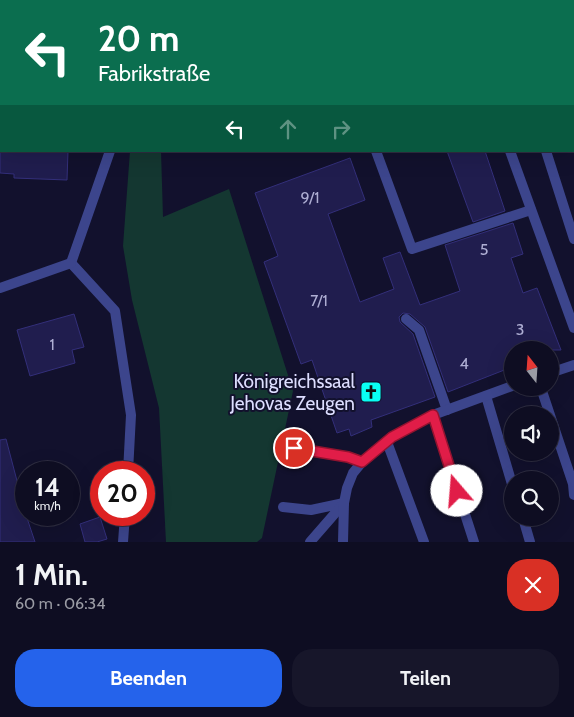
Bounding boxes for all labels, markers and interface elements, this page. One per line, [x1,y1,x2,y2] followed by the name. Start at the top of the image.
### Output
[98,17,180,60] text: 20 m
[15,20,80,85] icon: left
[98,60,210,87] text: Fabrikstraße
[221,115,249,143] icon: left
[274,115,302,143] icon: ahead
[327,115,355,143] icon: right
[301,188,319,207] house number: 9/1
[480,240,488,259] house number: 5
[310,291,328,310] house number: 7/1
[516,320,524,339] house number: 3
[49,335,55,354] house number: 1
[504,341,559,396] north arrow
[504,341,559,526] map controls
[459,354,469,373] house number: 4
[229,370,356,415] place label: Königreichssaal Jehovas Zeugen
[359,380,383,404] church icon: Königreichssaal Jehovas Zeugen
[504,406,559,461] button: sound
[273,427,315,469] pin
[280,434,308,462] icon: arrive
[90,461,155,526] speed limit sign: 20
[430,464,482,516] position arrow
[504,471,559,526] button: search
[35,472,60,502] text: 14
[34,498,61,513] text: km/h
[15,556,88,593] text: 1 Min.
[507,559,559,611] button: close
[15,594,105,613] text: 60 m · 06:34
[15,649,282,707] button: Beenden
[292,649,559,707] button: Teilen

